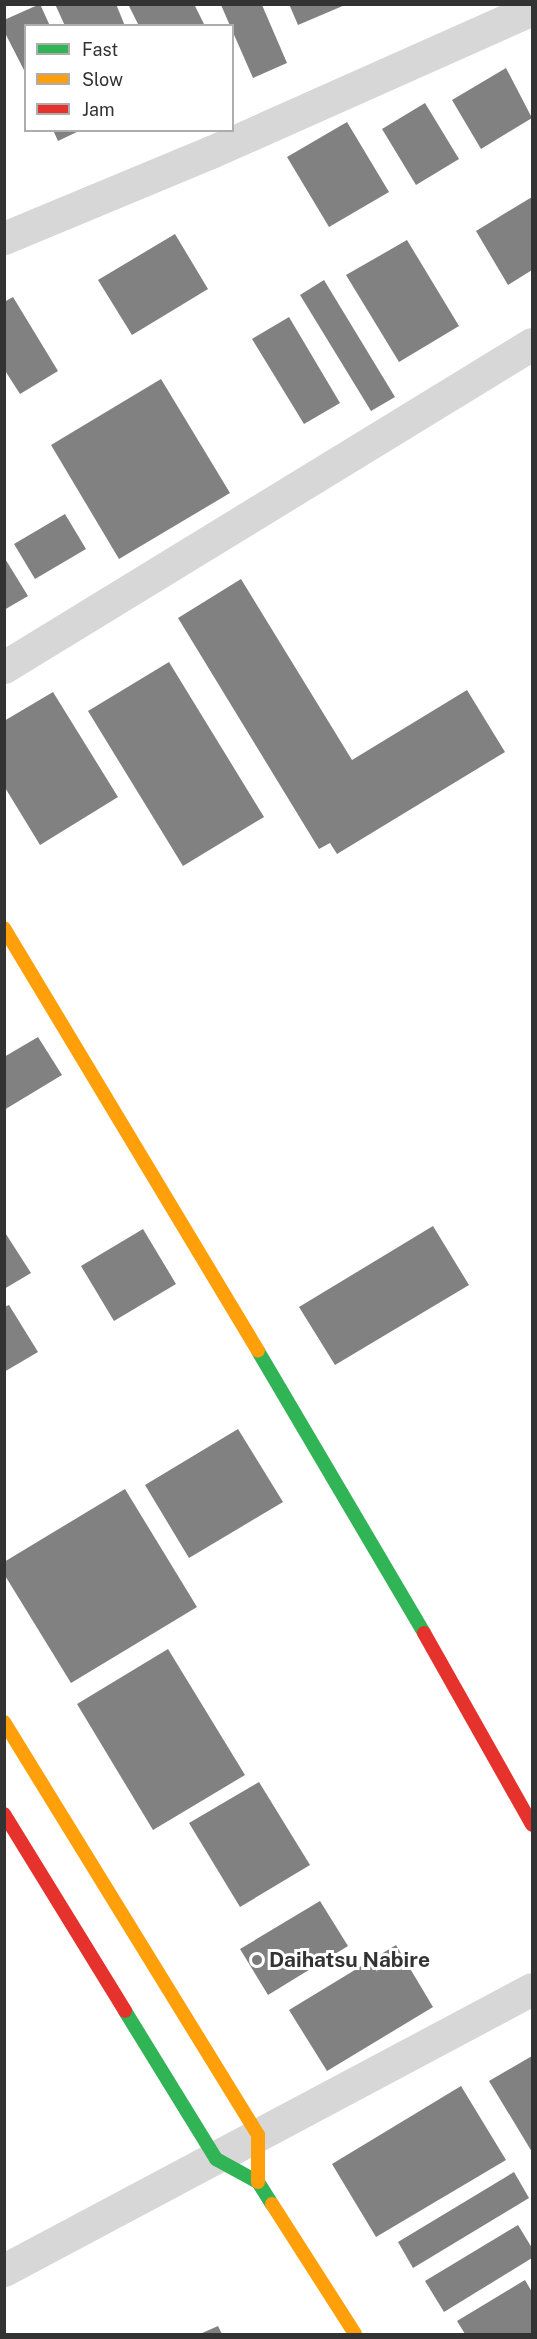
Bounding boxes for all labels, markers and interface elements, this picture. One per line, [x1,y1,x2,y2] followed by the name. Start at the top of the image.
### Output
[24,24,234,132] legend
[82,39,118,60] text: Fast
[82,69,123,90] text: Slow
[82,99,115,120] text: Jam
[269,1947,430,1973] place label: Daihatsu Nabire
[250,1953,264,1967] marker: Daihatsu Nabire

